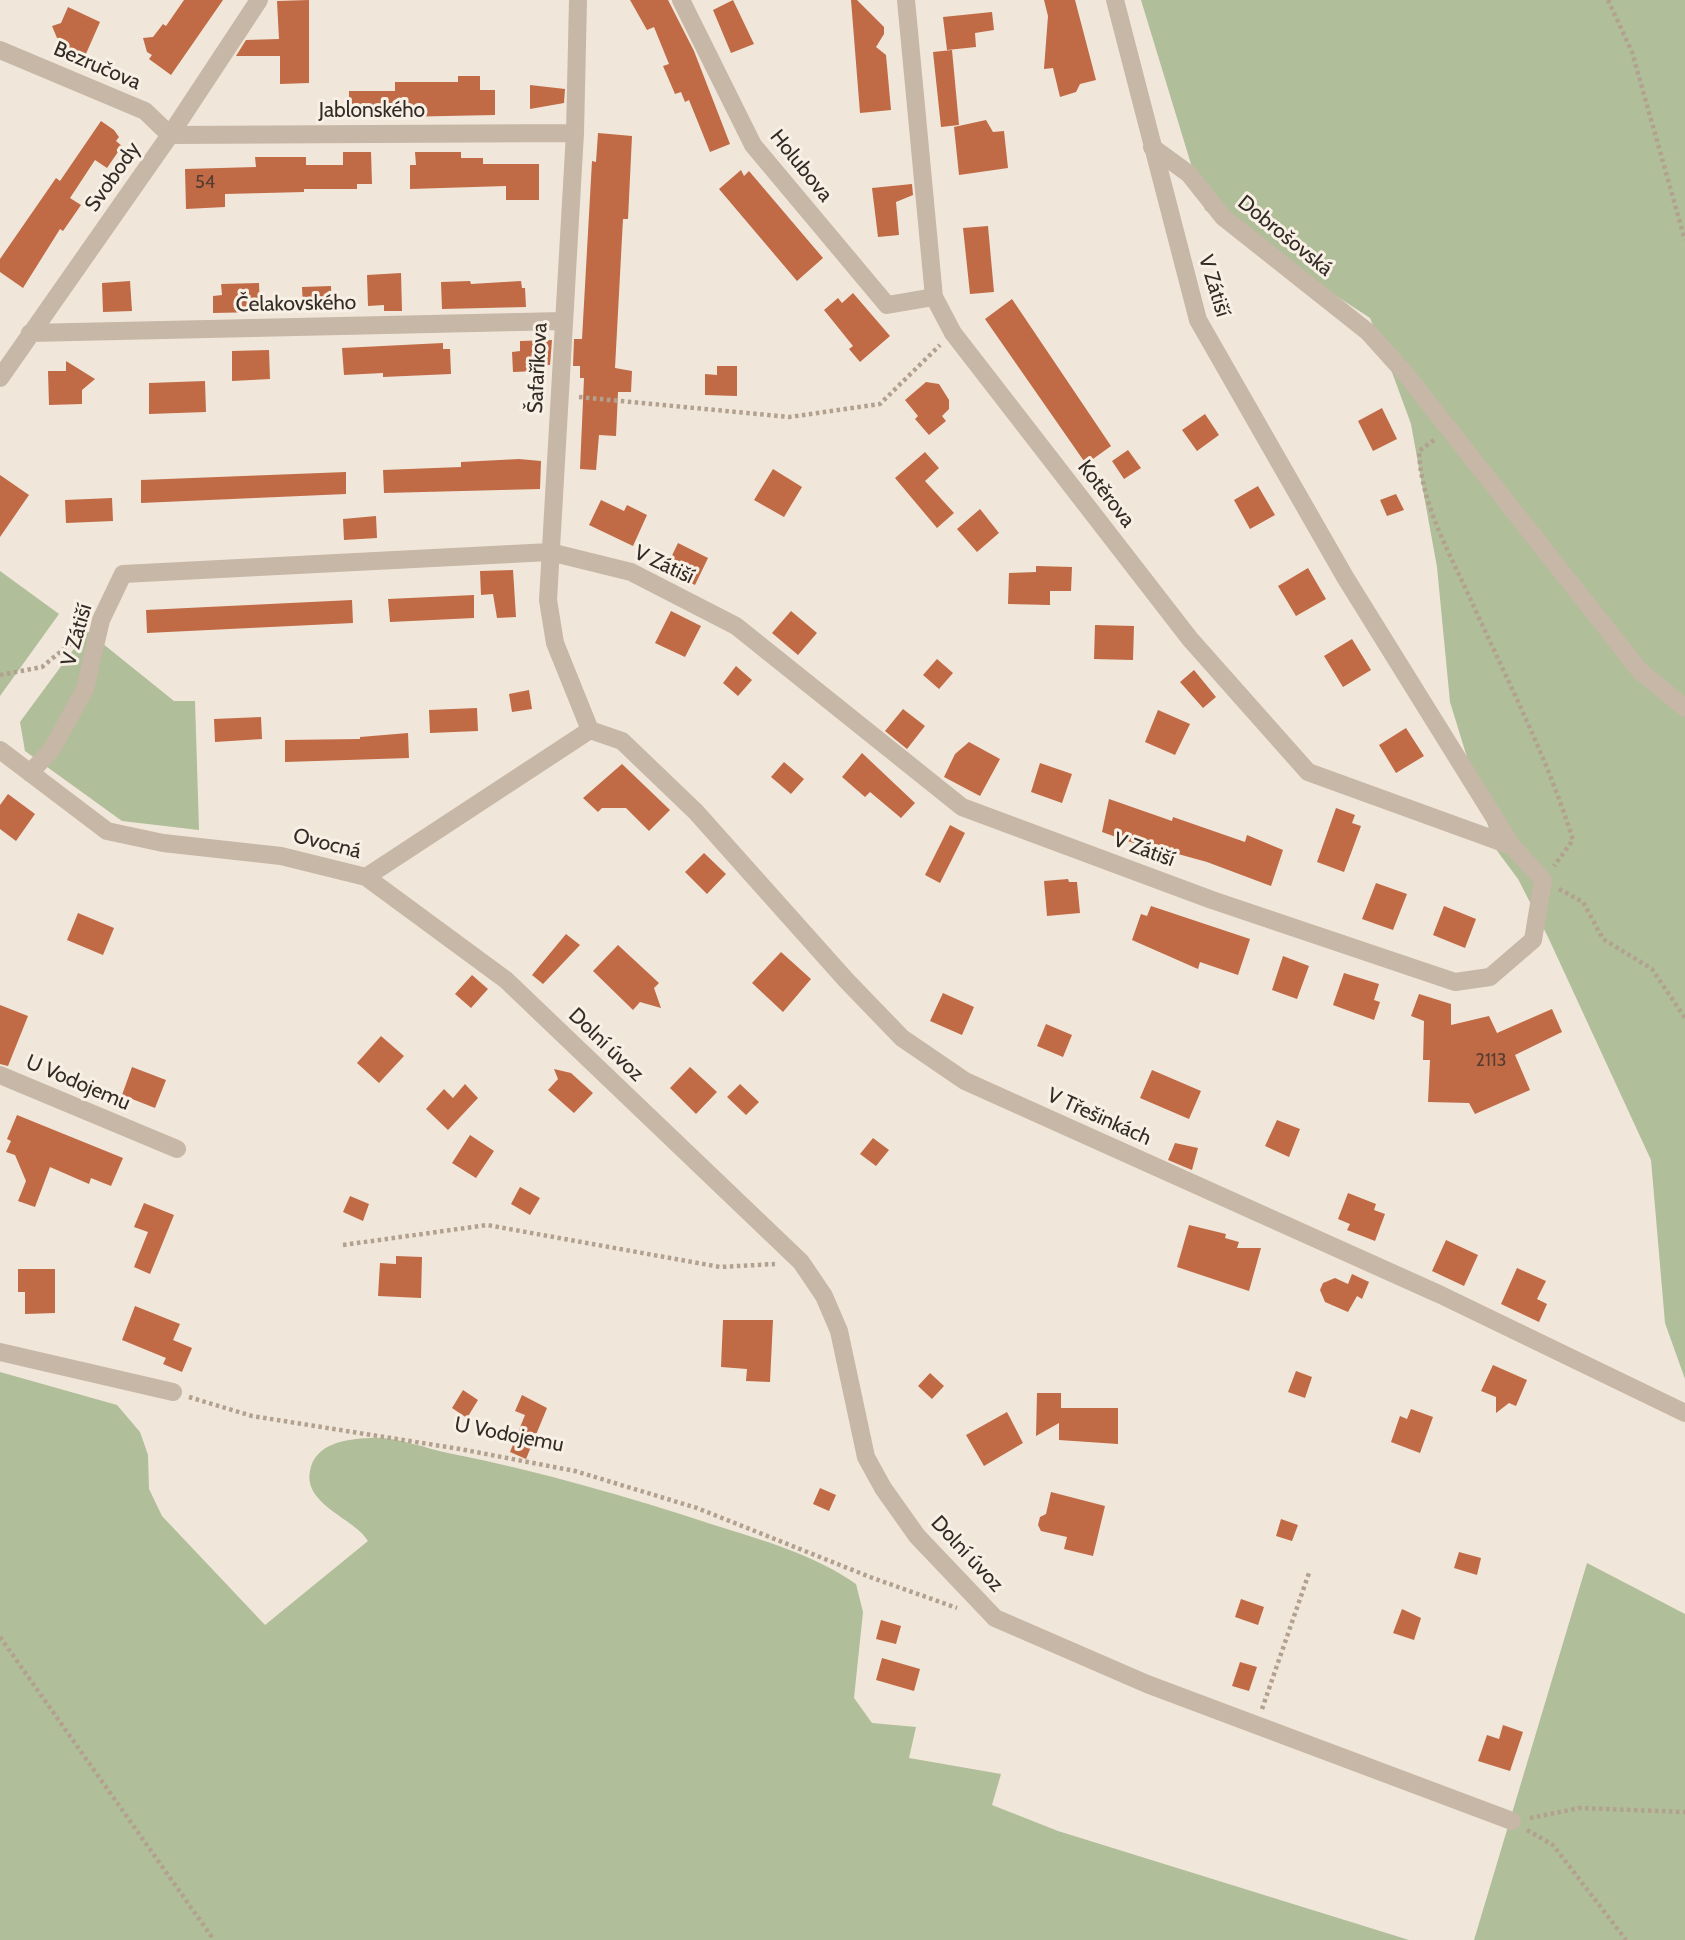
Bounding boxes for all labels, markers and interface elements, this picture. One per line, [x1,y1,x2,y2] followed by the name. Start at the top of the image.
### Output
[50,36,144,96] street label: Bezručova
[319,98,425,124] street label: Jablonského
[764,125,838,207] street label: Holubova
[80,137,146,217] street label: Svobody
[195,172,215,194] house number: 54
[1233,190,1337,282] street label: Dobrošovská
[1193,252,1235,320] street label: V Zátiší
[235,290,357,318] street label: Čelakovského
[523,322,553,414] street label: Šafaříkova
[1072,455,1140,533] street label: Kotěrova
[630,540,698,590] street label: V Zátiší
[56,601,98,669] street label: V Zátiší
[290,823,364,865] street label: Ovocná
[1110,827,1178,873] street label: V Zátiší
[563,1003,649,1087] street label: Dolní úvoz
[22,1050,134,1116] street label: U Vodojemu
[1476,1050,1506,1072] house number: 2113
[1043,1083,1155,1151] street label: V Třešinkách
[452,1412,566,1458] street label: U Vodojemu
[925,1511,1009,1597] street label: Dolní úvoz

